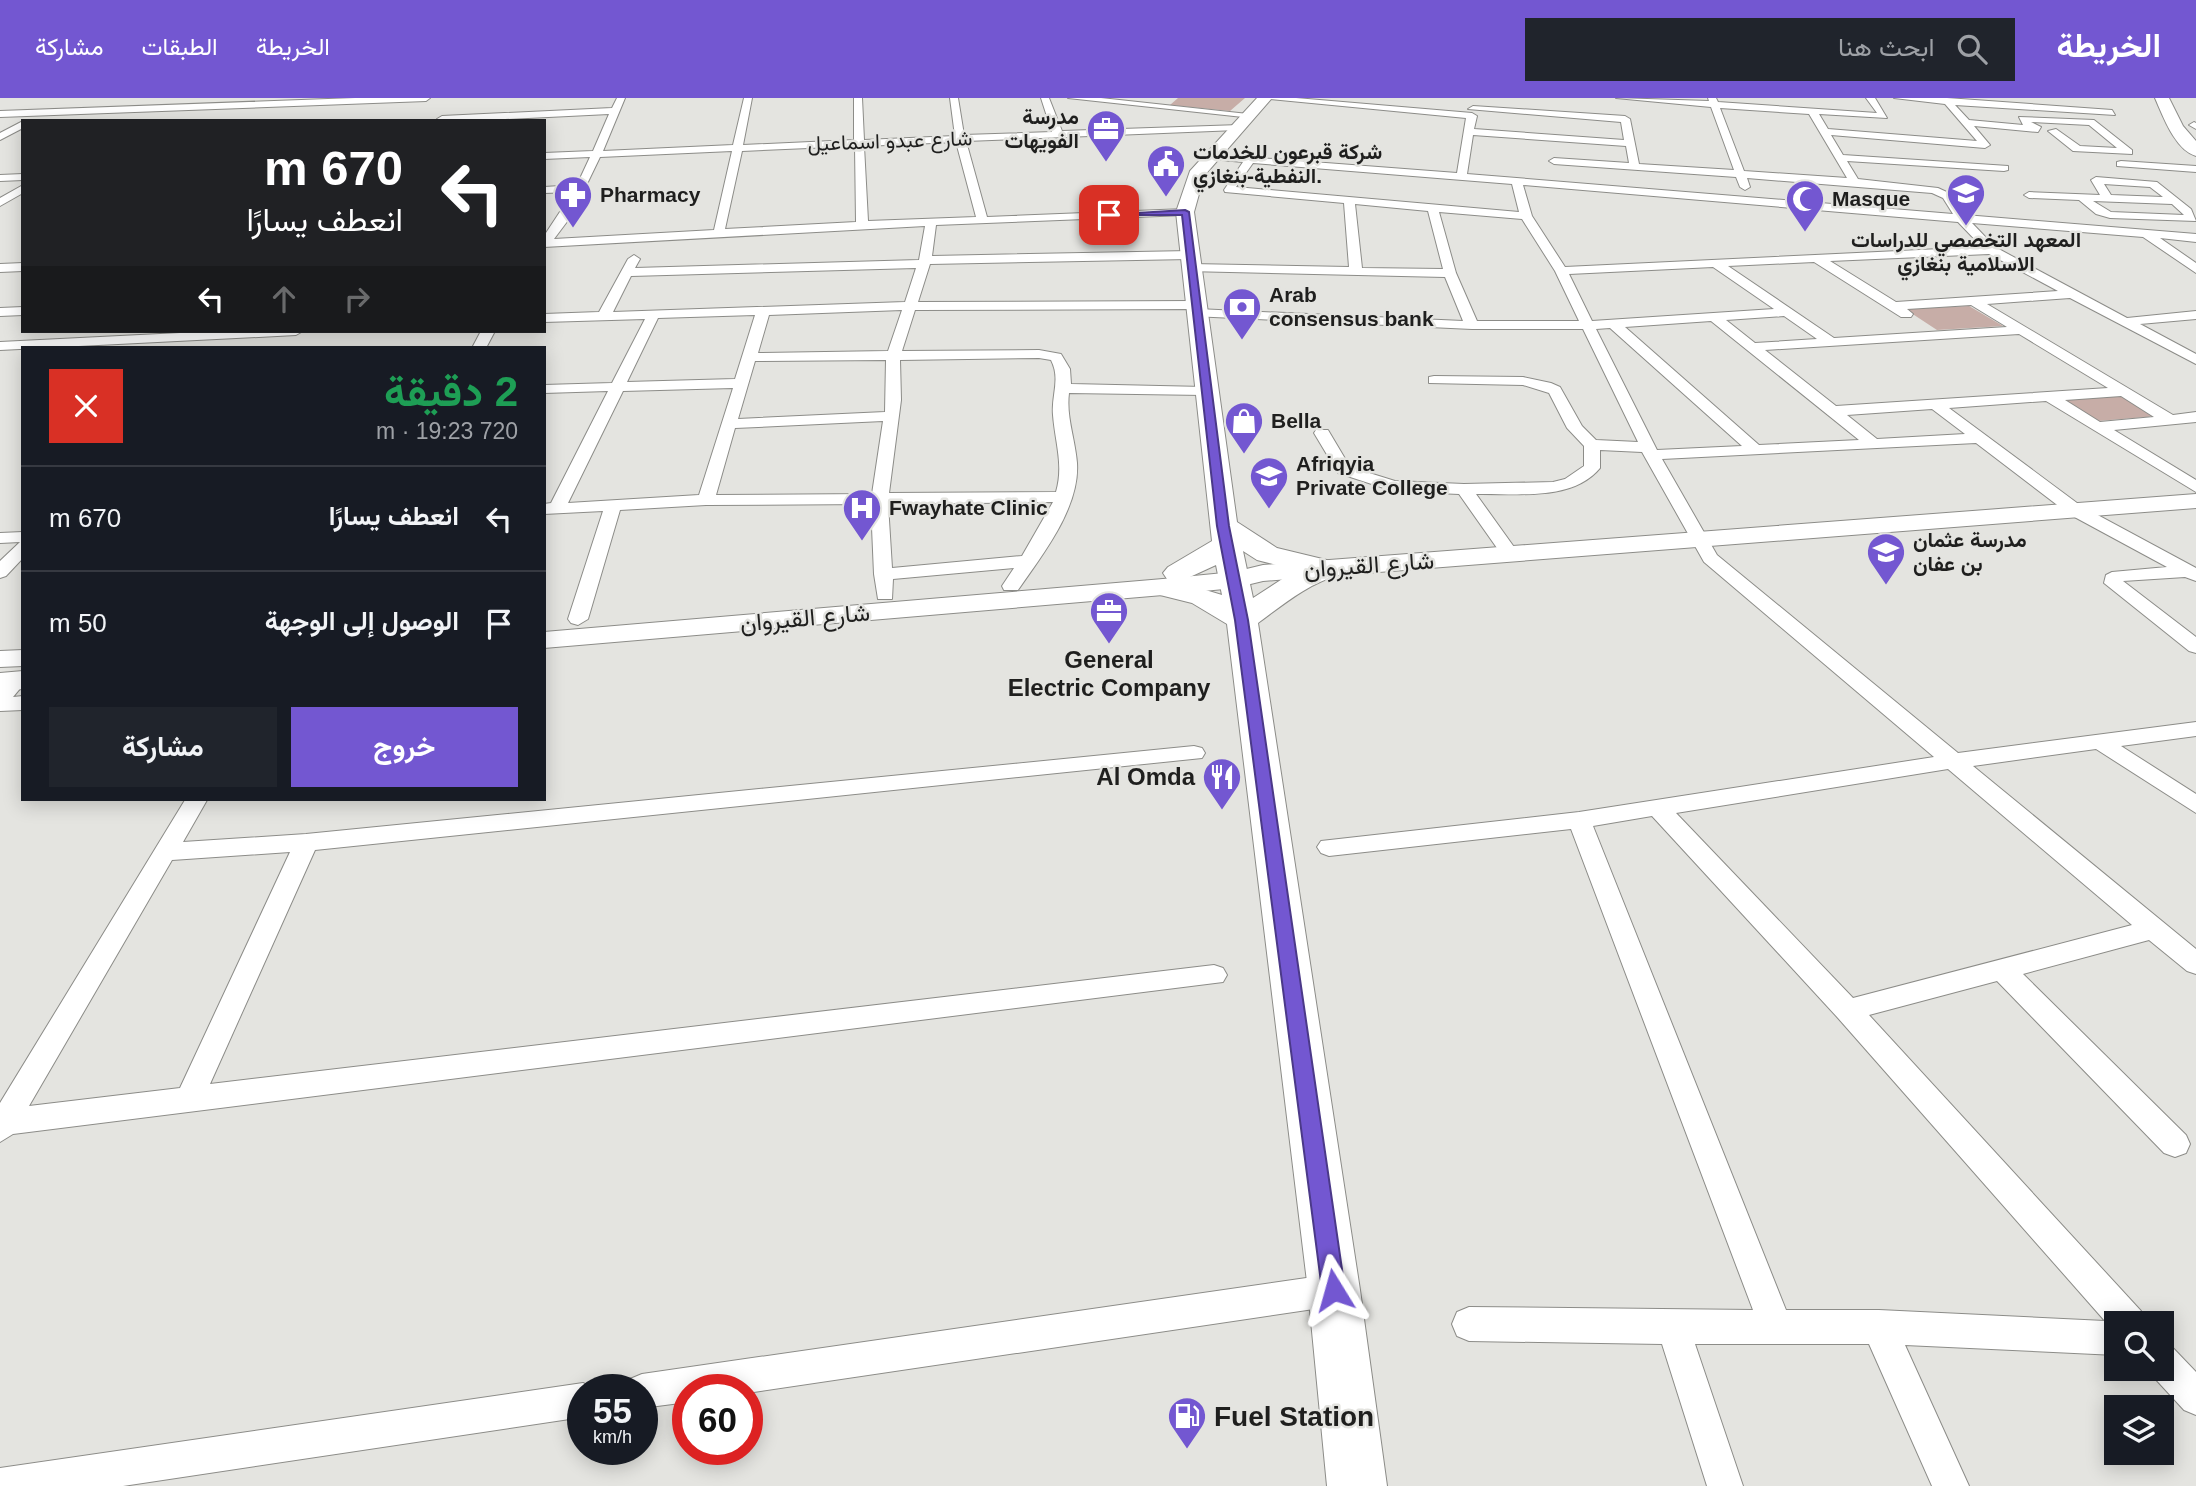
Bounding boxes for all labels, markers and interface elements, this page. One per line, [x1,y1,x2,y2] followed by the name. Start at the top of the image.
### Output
[1525,18,2015,81] search box
[2057,27,2161,64] text: الخريطة
[1953,30,1991,68] icon: search
[1838,32,1935,62] text: ابحث هنا
[35,33,103,60] text: مشاركة
[141,33,218,60] text: الطبقات
[256,33,330,60] text: الخريطة
[1004,105,1079,154] place label: مدرسة الفويهات
[1085,108,1127,163] office icon: مدرسة الفويهات
[807,126,973,158] street label: شارع عبدو اسماعيل
[1193,140,1382,193] place label: شركة قبرعون للخدمات النفطية-بنغازي.
[264,141,403,195] text: 670 m
[1145,143,1187,198] public building icon: شركة قبرعون للخدمات النفطية-بنغازي.
[427,147,518,238] icon: left
[1945,172,1987,227] school or university icon: المعهد التخصصي للدراسات الاسلامية بنغازي
[552,174,594,229] pharmacy icon: Pharmacy
[1784,178,1826,233] mosque icon: Masque
[600,183,701,206] place label: Pharmacy
[1079,185,1139,245] pin
[1832,187,1910,210] place label: Masque
[1090,196,1128,234] icon: arrive
[246,202,403,238] text: انعطف يسارًا
[1851,228,2081,281] place label: المعهد التخصصي للدراسات الاسلامية بنغازي
[192,280,230,318] icon: left
[265,280,303,318] icon: ahead
[338,280,376,318] icon: right
[1269,283,1434,330] place label: Arab consensus bank
[1221,286,1263,341] bank icon: Arab consensus bank
[384,368,518,415] text: 2 دقيقة
[49,369,123,443] button: close
[1223,400,1265,455] shop icon: Bella
[1271,409,1322,432] place label: Bella
[376,418,518,444] text: 720 m · 19:23
[1296,452,1448,499] place label: Afriqyia Private College
[1248,455,1290,510] school or university icon: Afriqyia Private College
[841,487,883,542] hospital icon: Fwayhate Clinic
[889,496,1048,519] place label: Fwayhate Clinic
[480,500,518,538] icon: left
[329,501,459,531] text: انعطف يسارًا
[49,503,121,533] text: 670 m
[1913,528,2027,576] place label: مدرسة عثمان بن عفان
[1865,531,1907,586] school or university icon: مدرسة عثمان بن عفان
[1303,546,1435,586] street label: شارع القيروان
[1088,590,1130,645] office icon: General Electric Company
[739,598,871,640] street label: شارع القيروان
[480,605,518,643] icon: arrive
[265,606,459,636] text: الوصول إلى الوجهة
[49,608,107,638] text: 50 m
[1008,646,1211,701] place label: General Electric Company
[49,707,277,787] button: مشاركة
[291,707,518,787] button: خروج
[1201,756,1243,811] restaurant icon: Al Omda
[1096,763,1196,790] place label: Al Omda
[1297,1253,1371,1327] position arrow
[2104,1311,2174,1465] map controls
[2104,1311,2174,1381] button: search
[672,1374,763,1465] speed limit sign: 60
[593,1391,632,1430] text: 55
[1166,1395,1208,1450] fuel station icon: Fuel Station
[2104,1395,2174,1465] button: layers
[1214,1401,1374,1432] place label: Fuel Station
[593,1427,632,1447] text: km/h

